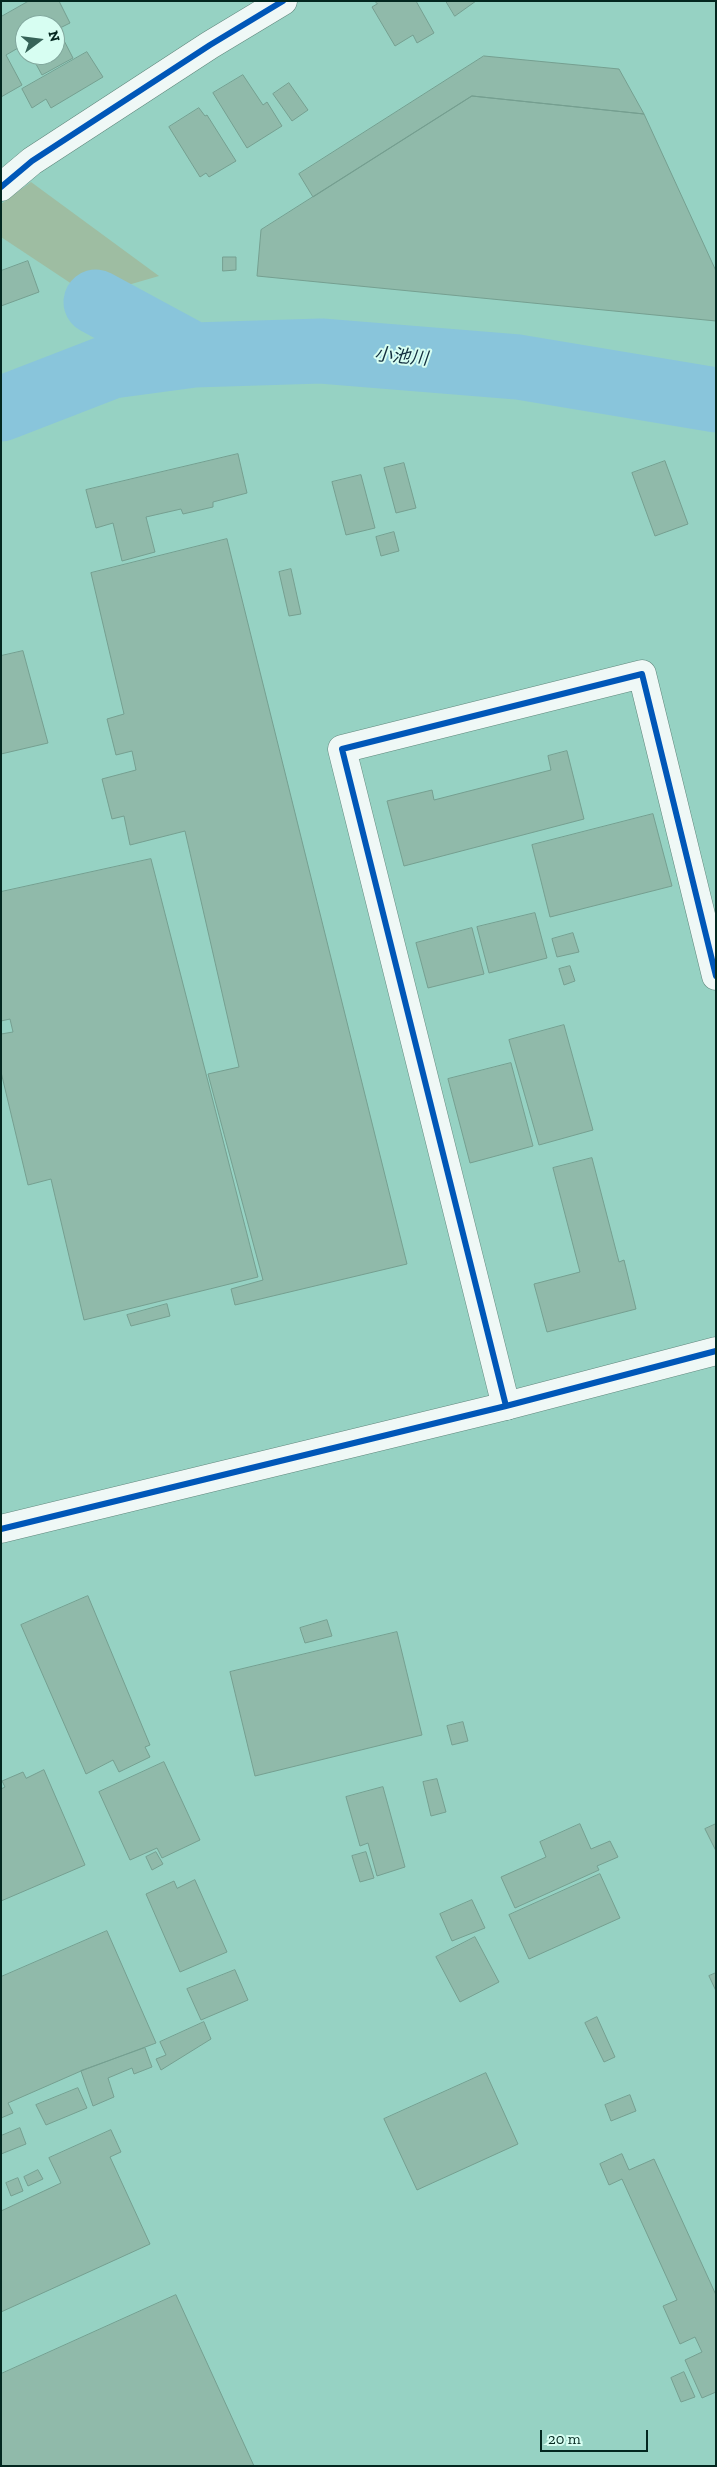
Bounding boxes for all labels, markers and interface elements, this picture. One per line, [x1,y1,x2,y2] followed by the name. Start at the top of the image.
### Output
[15,15,65,65] north arrow
[44,29,64,44] text: N
[373,344,429,370] water label: 小池川
[542,2420,650,2452] scale bar
[548,2430,581,2448] text: 20 m

